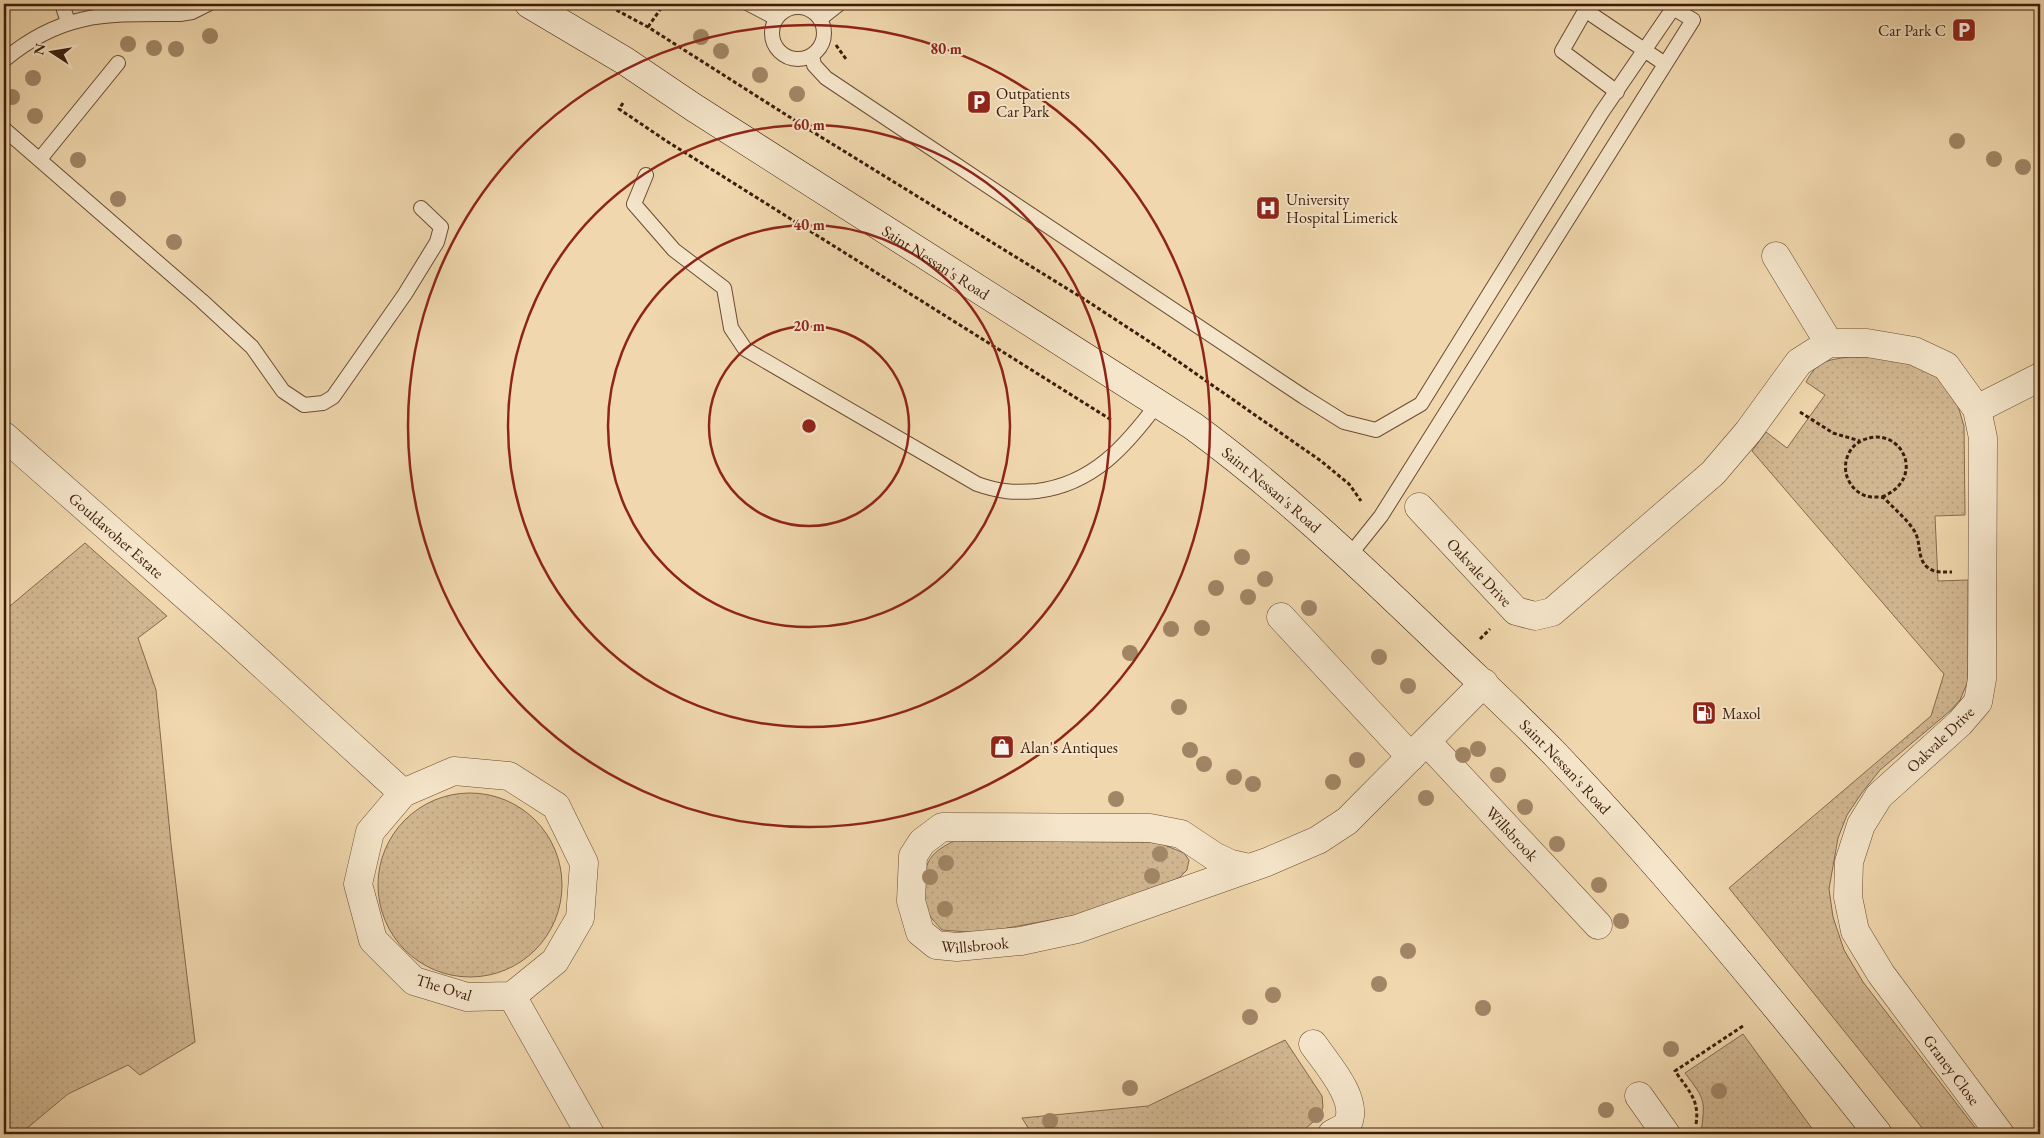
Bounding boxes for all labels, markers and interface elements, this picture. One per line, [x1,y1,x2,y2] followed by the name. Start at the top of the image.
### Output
[1951,17,1977,43] parking icon: Car Park C
[1878,20,1946,41] place label: Car Park C
[28,28,78,78] north arrow
[930,39,962,58] text: 80 m
[29,41,49,57] text: N
[996,83,1070,122] place label: Outpatients Car Park
[966,89,992,115] parking icon: Outpatients Car Park
[793,115,825,134] text: 60 m
[1286,189,1398,228] place label: University Hospital Limerick
[1255,195,1281,221] hospital icon: University Hospital Limerick
[793,215,825,234] text: 40 m
[878,220,994,305] street label: Saint Nessan's Road
[793,316,825,335] text: 20 m
[800,417,818,435] centre of rings
[1218,442,1326,538] street label: Saint Nessan's Road
[64,488,168,583] street label: Gouldavoher Estate
[1442,534,1517,611] street label: Oakvale Drive
[1691,700,1717,726] fuel station icon: Maxol
[1902,702,1979,777] street label: Oakvale Drive
[1722,703,1761,724] place label: Maxol
[1515,715,1616,819] street label: Saint Nessan's Road
[989,734,1015,760] shop icon: Alan's Antiques
[1019,737,1118,758] place label: Alan's Antiques
[1481,802,1543,866] street label: Willsbrook
[940,932,1010,958] street label: Willsbrook
[413,969,475,1006] street label: The Oval
[1919,1030,1985,1110] street label: Graney Close

